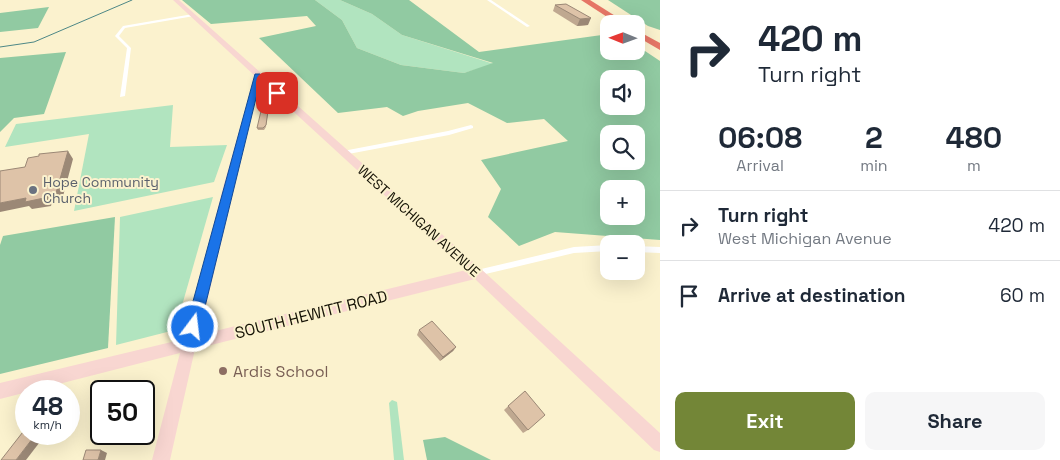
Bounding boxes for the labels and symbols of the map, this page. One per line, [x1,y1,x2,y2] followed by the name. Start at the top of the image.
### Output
[600,15,645,60] north arrow
[256,72,298,114] pin
[354,161,484,281] street label: WEST MICHIGAN AVENUE
[43,173,159,207] place label: Hope Community Church
[27,184,39,196] marker: Hope Community Church
[233,285,390,344] street label: SOUTH HEWITT ROAD
[166,300,218,352] position arrow
[233,361,328,382] place label: Ardis School
[217,365,229,377] marker: Ardis School
[90,380,155,445] speed limit sign: 50

